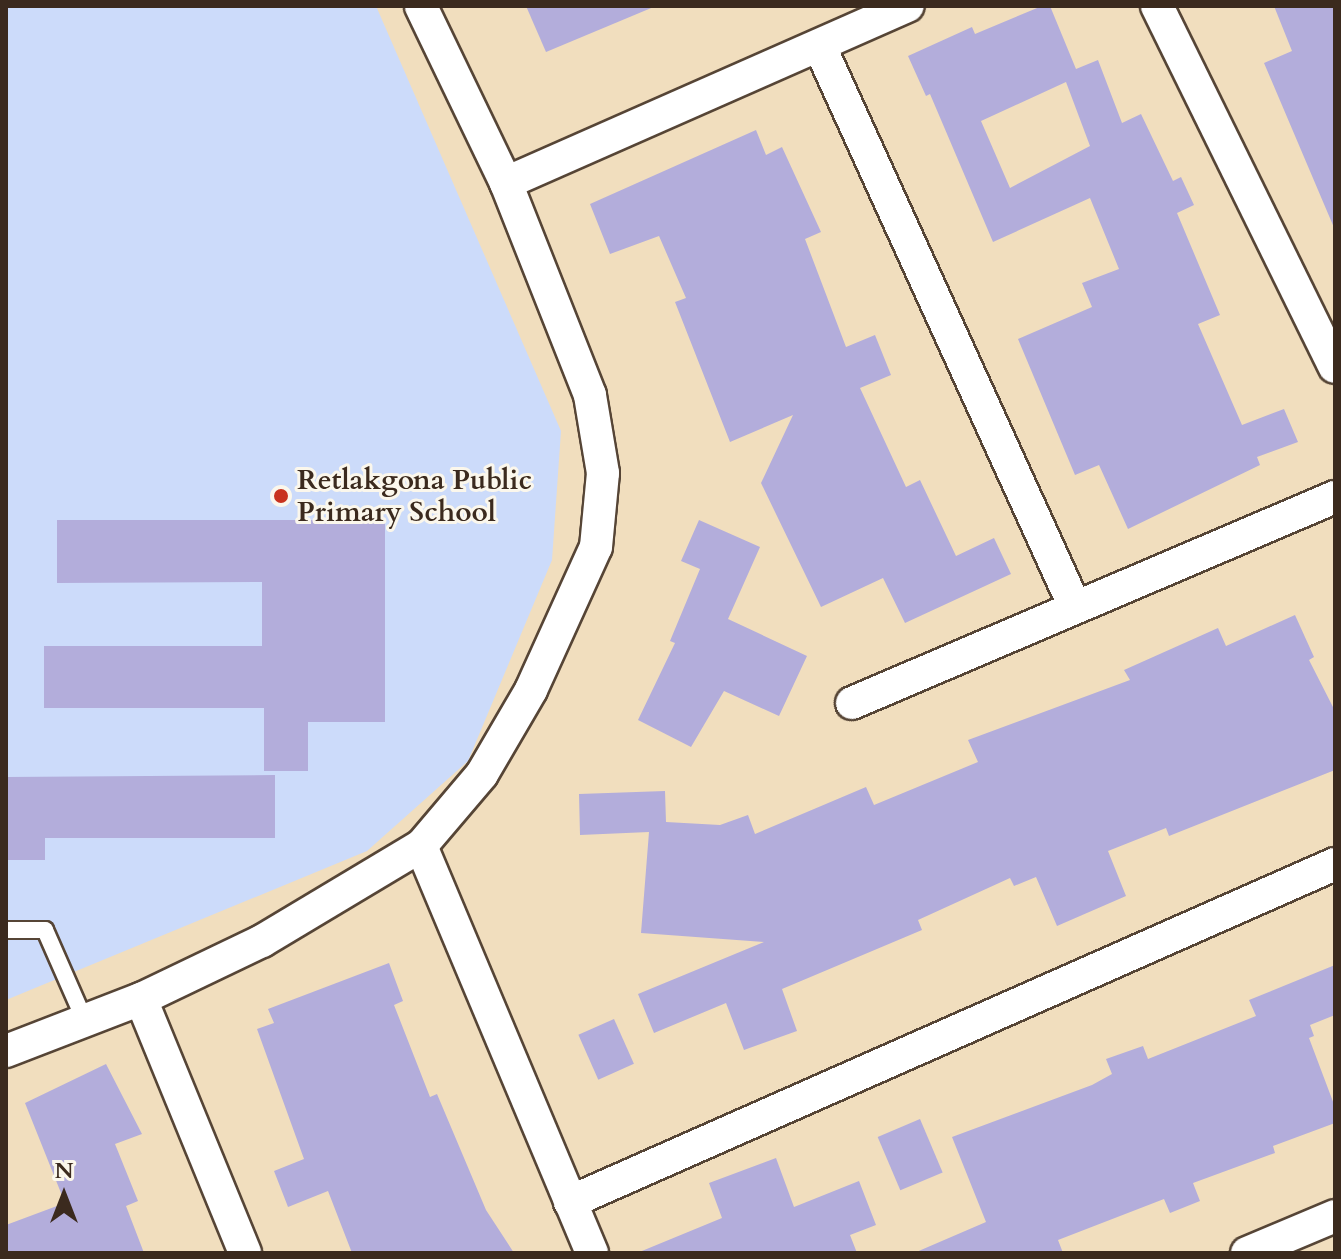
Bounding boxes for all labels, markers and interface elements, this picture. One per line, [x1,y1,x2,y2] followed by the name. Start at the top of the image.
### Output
[297,463,532,529] place label: Retlakgona Public Primary School
[272,487,290,505] marker: Retlakgona Public Primary School
[24,1155,104,1235] north arrow
[54,1156,74,1186] text: N

